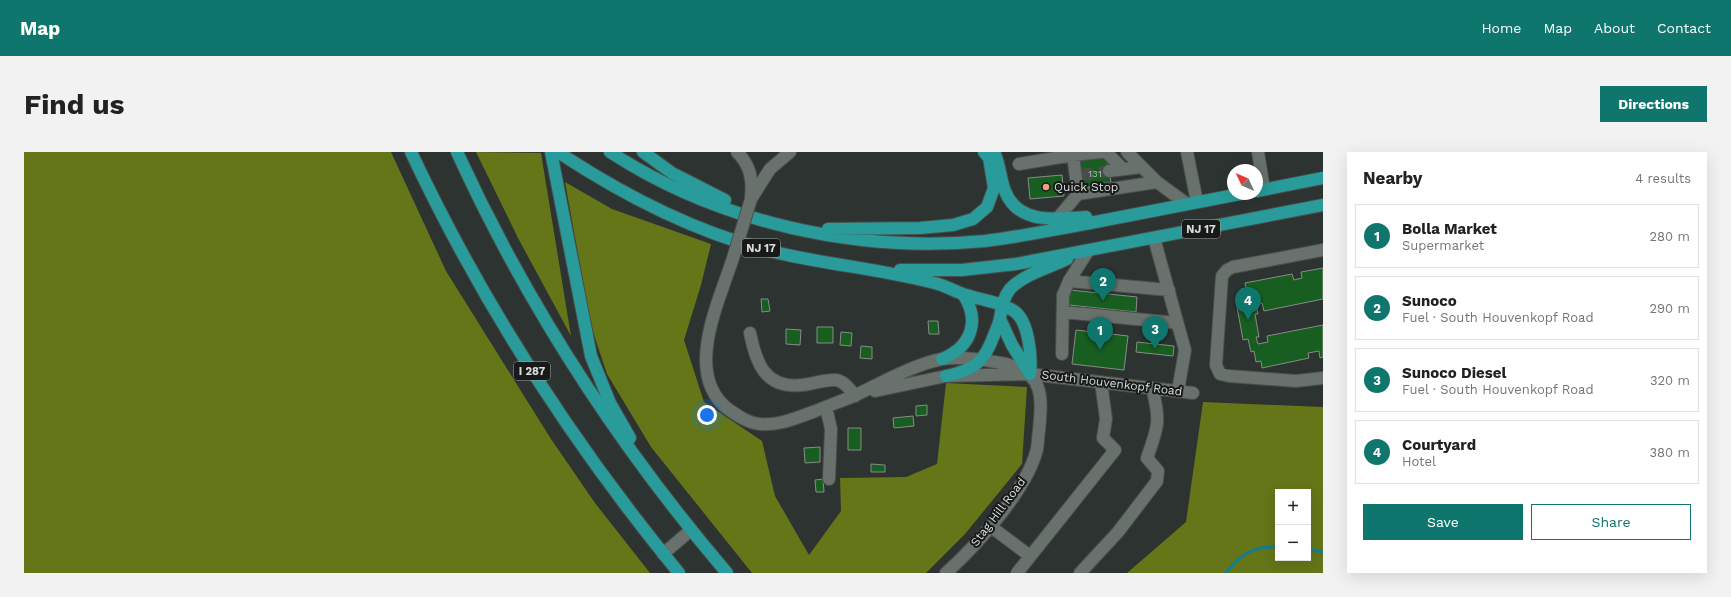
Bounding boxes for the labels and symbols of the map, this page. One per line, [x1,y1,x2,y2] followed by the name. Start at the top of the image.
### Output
[1227,164,1263,200] north arrow
[1088,168,1102,179] house number: 131
[1054,180,1118,194] place label: Quick Stop
[1041,182,1051,192] marker: Quick Stop
[1182,220,1220,238] road number: NJ 17
[742,239,780,257] road number: NJ 17
[1090,268,1116,301] pin: 2
[1235,287,1261,320] pin: 4
[1142,316,1168,349] pin: 3
[1087,317,1113,350] pin: 1
[514,362,550,380] road number: I 287
[1041,367,1183,399] street label: South Houvenkopf Road
[697,405,717,425] your location
[968,475,1028,549] street label: Stag Hill Road

